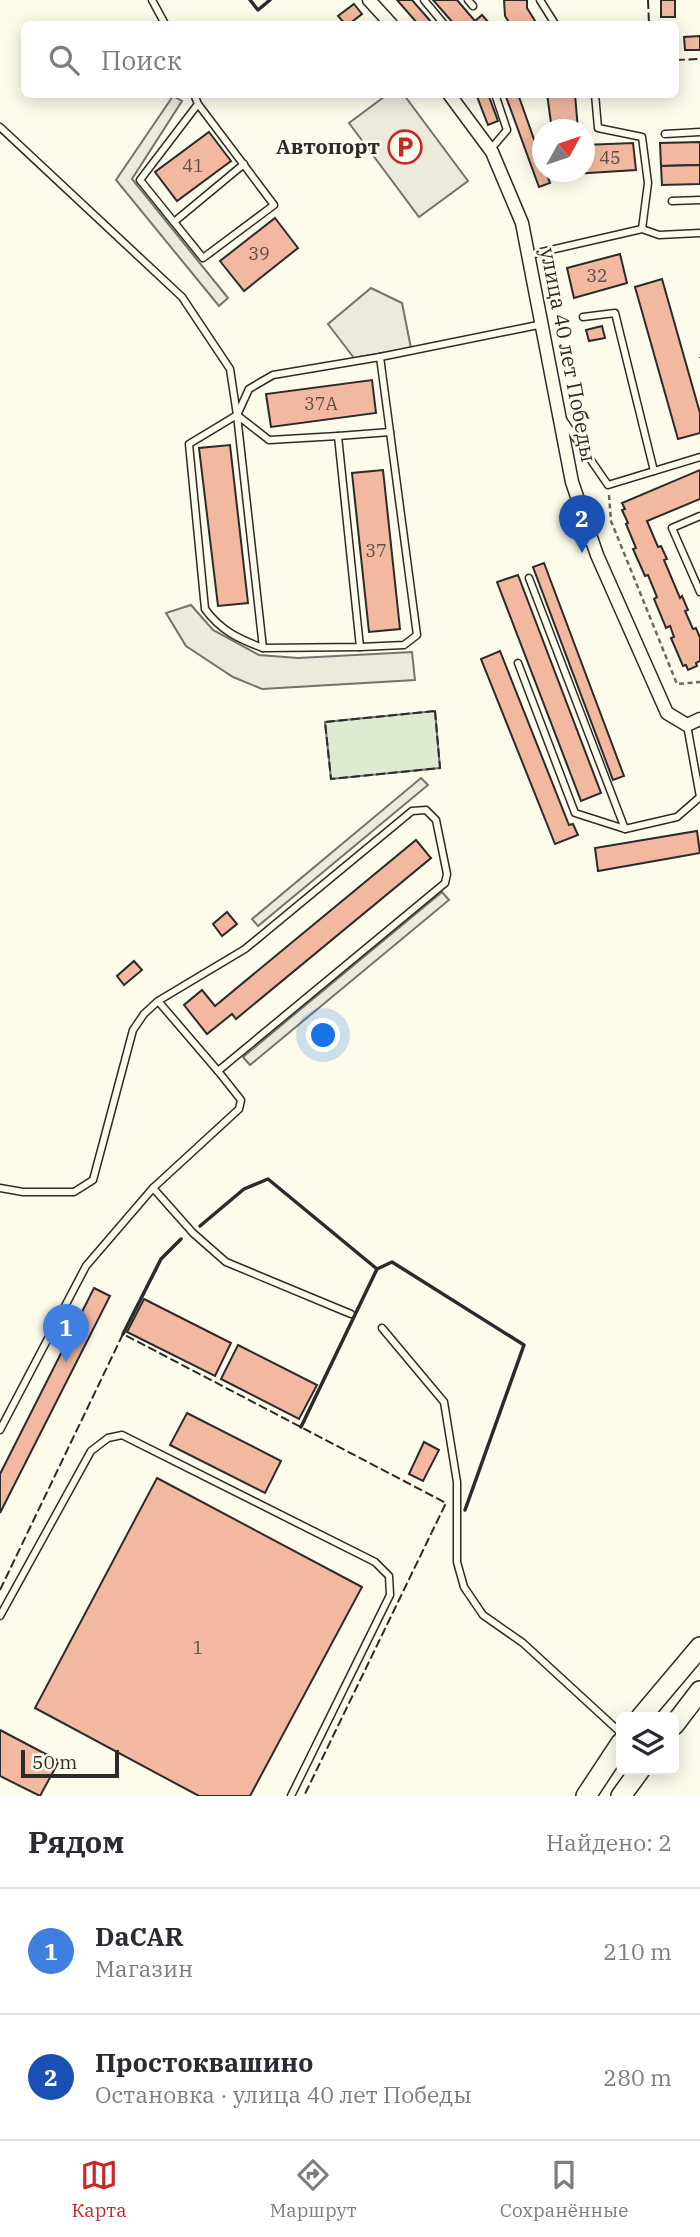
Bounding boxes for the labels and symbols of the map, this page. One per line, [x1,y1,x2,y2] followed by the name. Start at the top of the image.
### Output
[532,119,595,182] north arrow
[386,128,424,166] parking icon: Автопорт
[276,132,380,160] place label: Автопорт
[599,146,621,169] house number: 45
[182,154,204,177] house number: 41
[248,242,270,265] house number: 39
[534,245,604,464] street label: улица 40 лет Победы
[586,264,608,287] house number: 32
[304,392,339,415] house number: 37А
[559,495,605,553] pin: 2
[365,539,387,562] house number: 37
[306,1018,340,1052] your location
[43,1304,89,1362] pin: 1
[193,1636,203,1659] house number: 1
[21,1747,119,1779] scale bar

